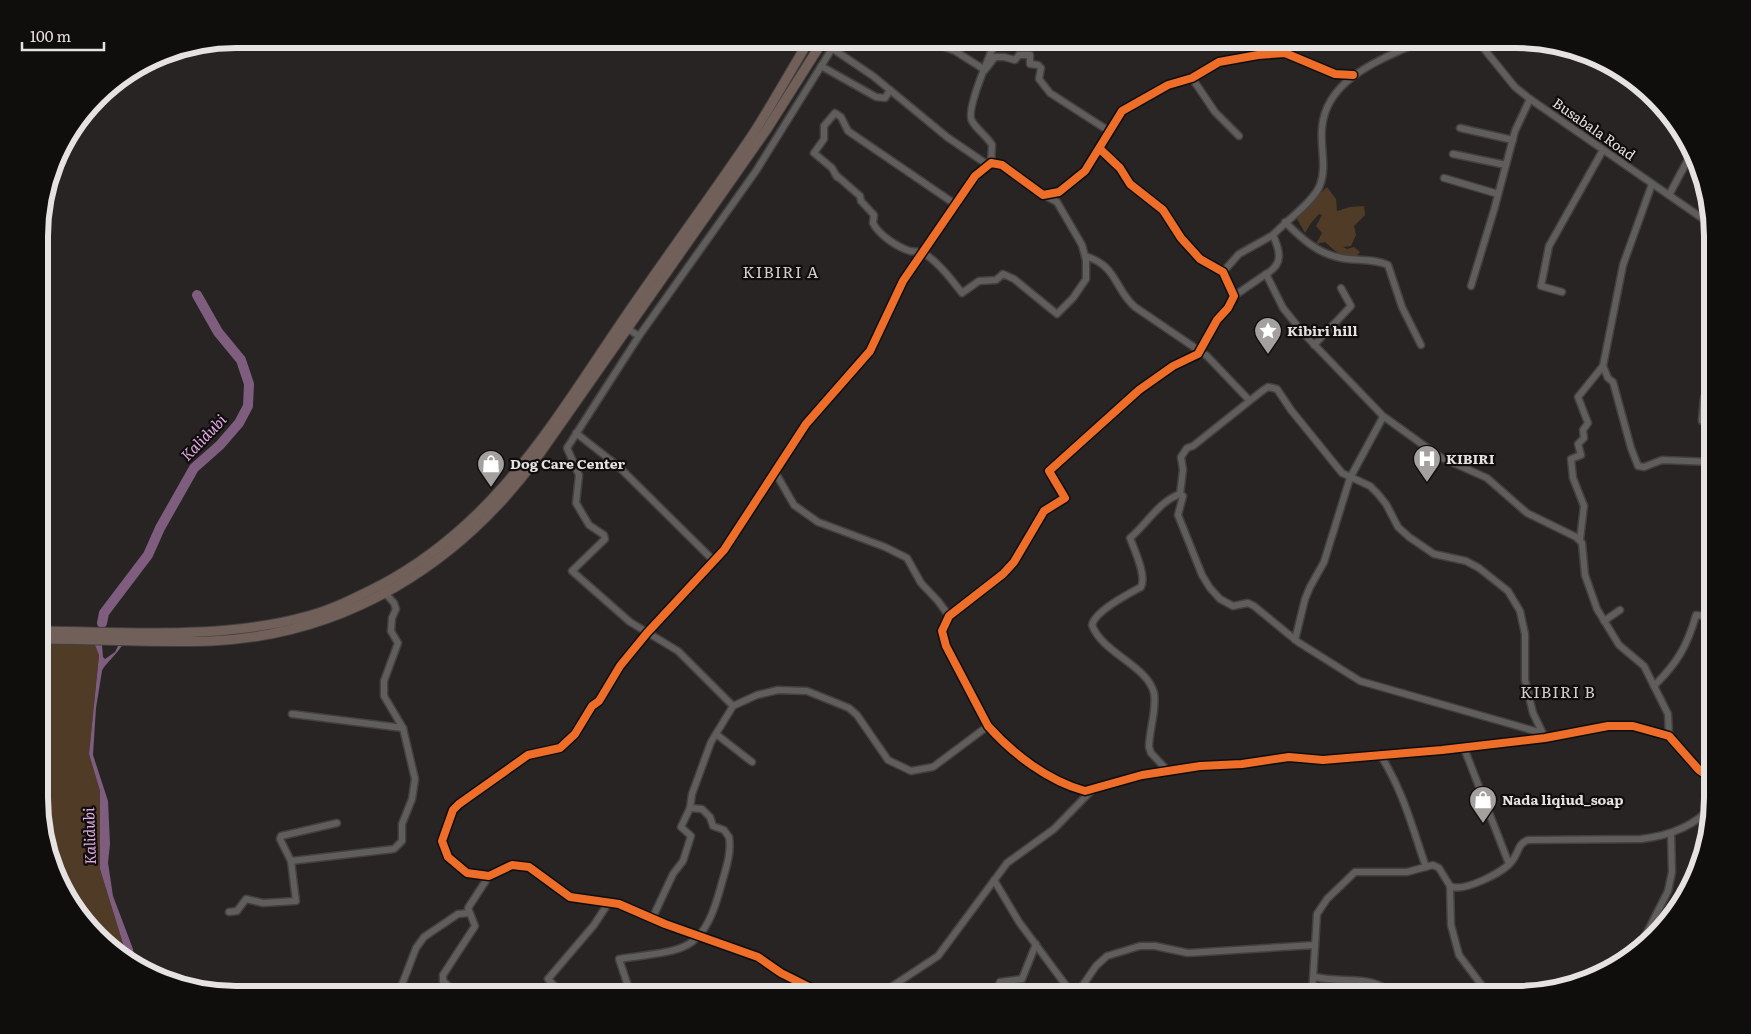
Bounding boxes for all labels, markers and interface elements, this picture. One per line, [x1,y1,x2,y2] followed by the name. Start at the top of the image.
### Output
[22,20,105,52] scale bar
[30,24,71,47] text: 100 m
[1549,92,1640,164] street label: Busabala Road
[743,259,819,283] district label: KIBIRI A
[1253,316,1283,355] place icon: Kibiri hill
[1287,320,1357,340] place label: Kibiri hill
[175,408,231,466] water label: Kalidubi
[1412,444,1442,483] hospital icon: KIBIRI
[1446,448,1495,468] place label: KIBIRI
[476,449,506,488] shop icon: Dog Care Center
[510,453,626,473] place label: Dog Care Center
[1520,679,1596,703] district label: KIBIRI B
[1468,785,1498,824] shop icon: Nada liqiud_soap
[1502,789,1624,809] place label: Nada liqiud_soap
[76,807,101,865] water label: Kalidubi

